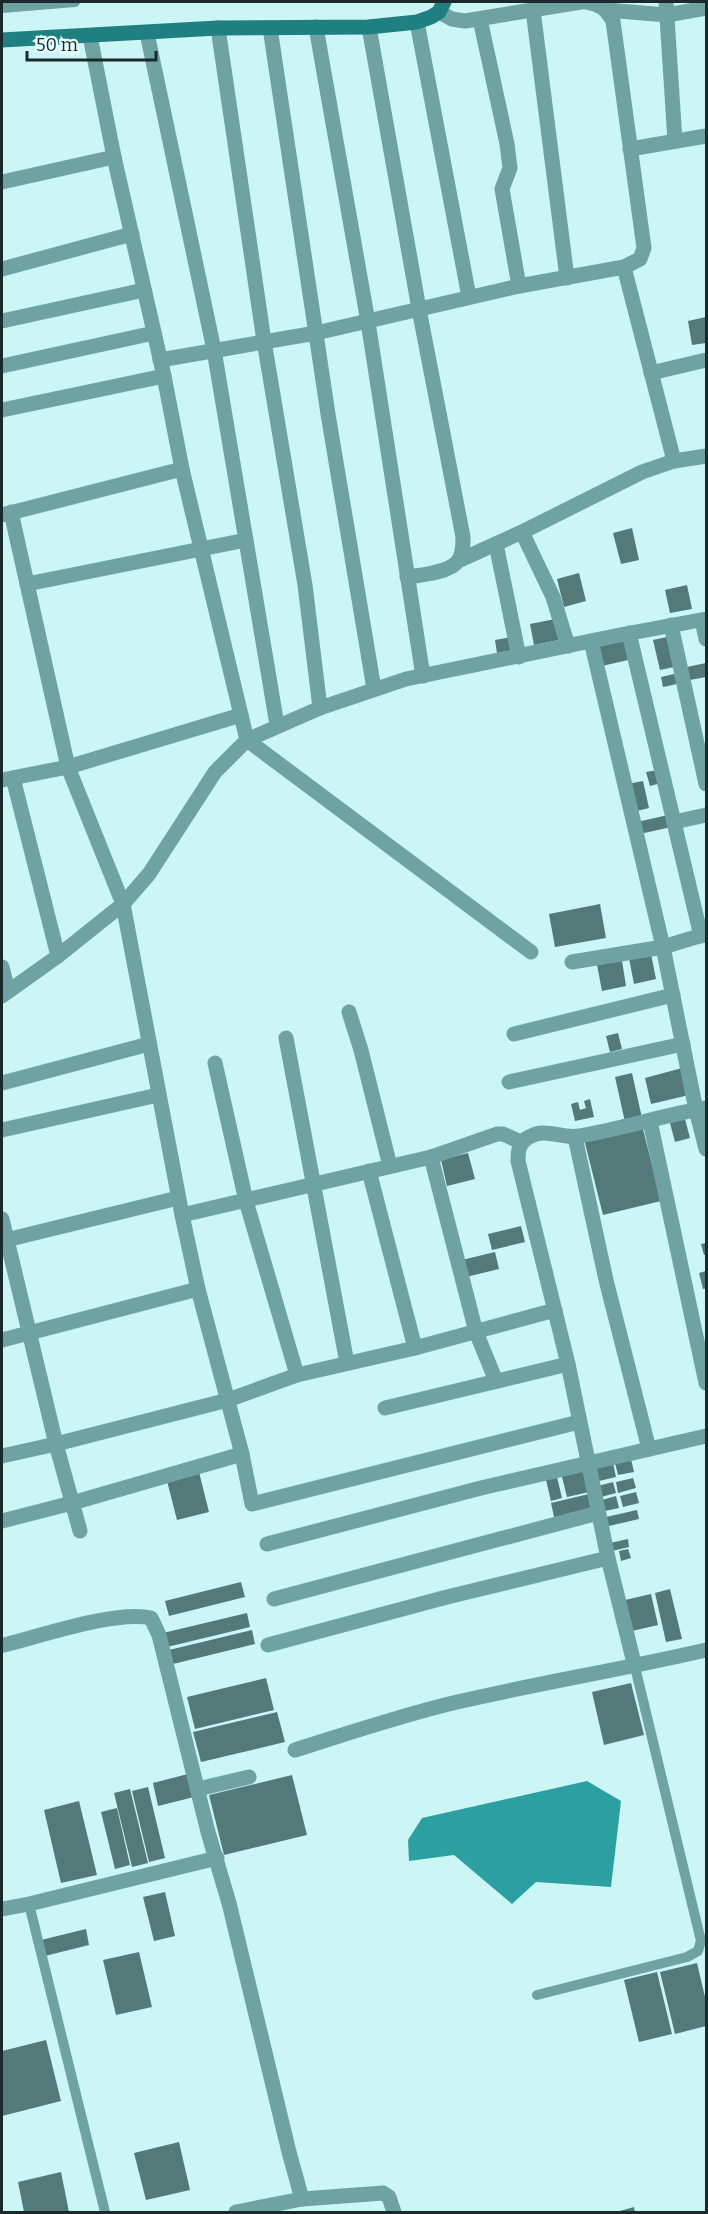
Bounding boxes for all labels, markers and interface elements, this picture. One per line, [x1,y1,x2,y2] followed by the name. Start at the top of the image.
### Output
[27,24,156,62] scale bar
[36,34,78,56] text: 50 m

